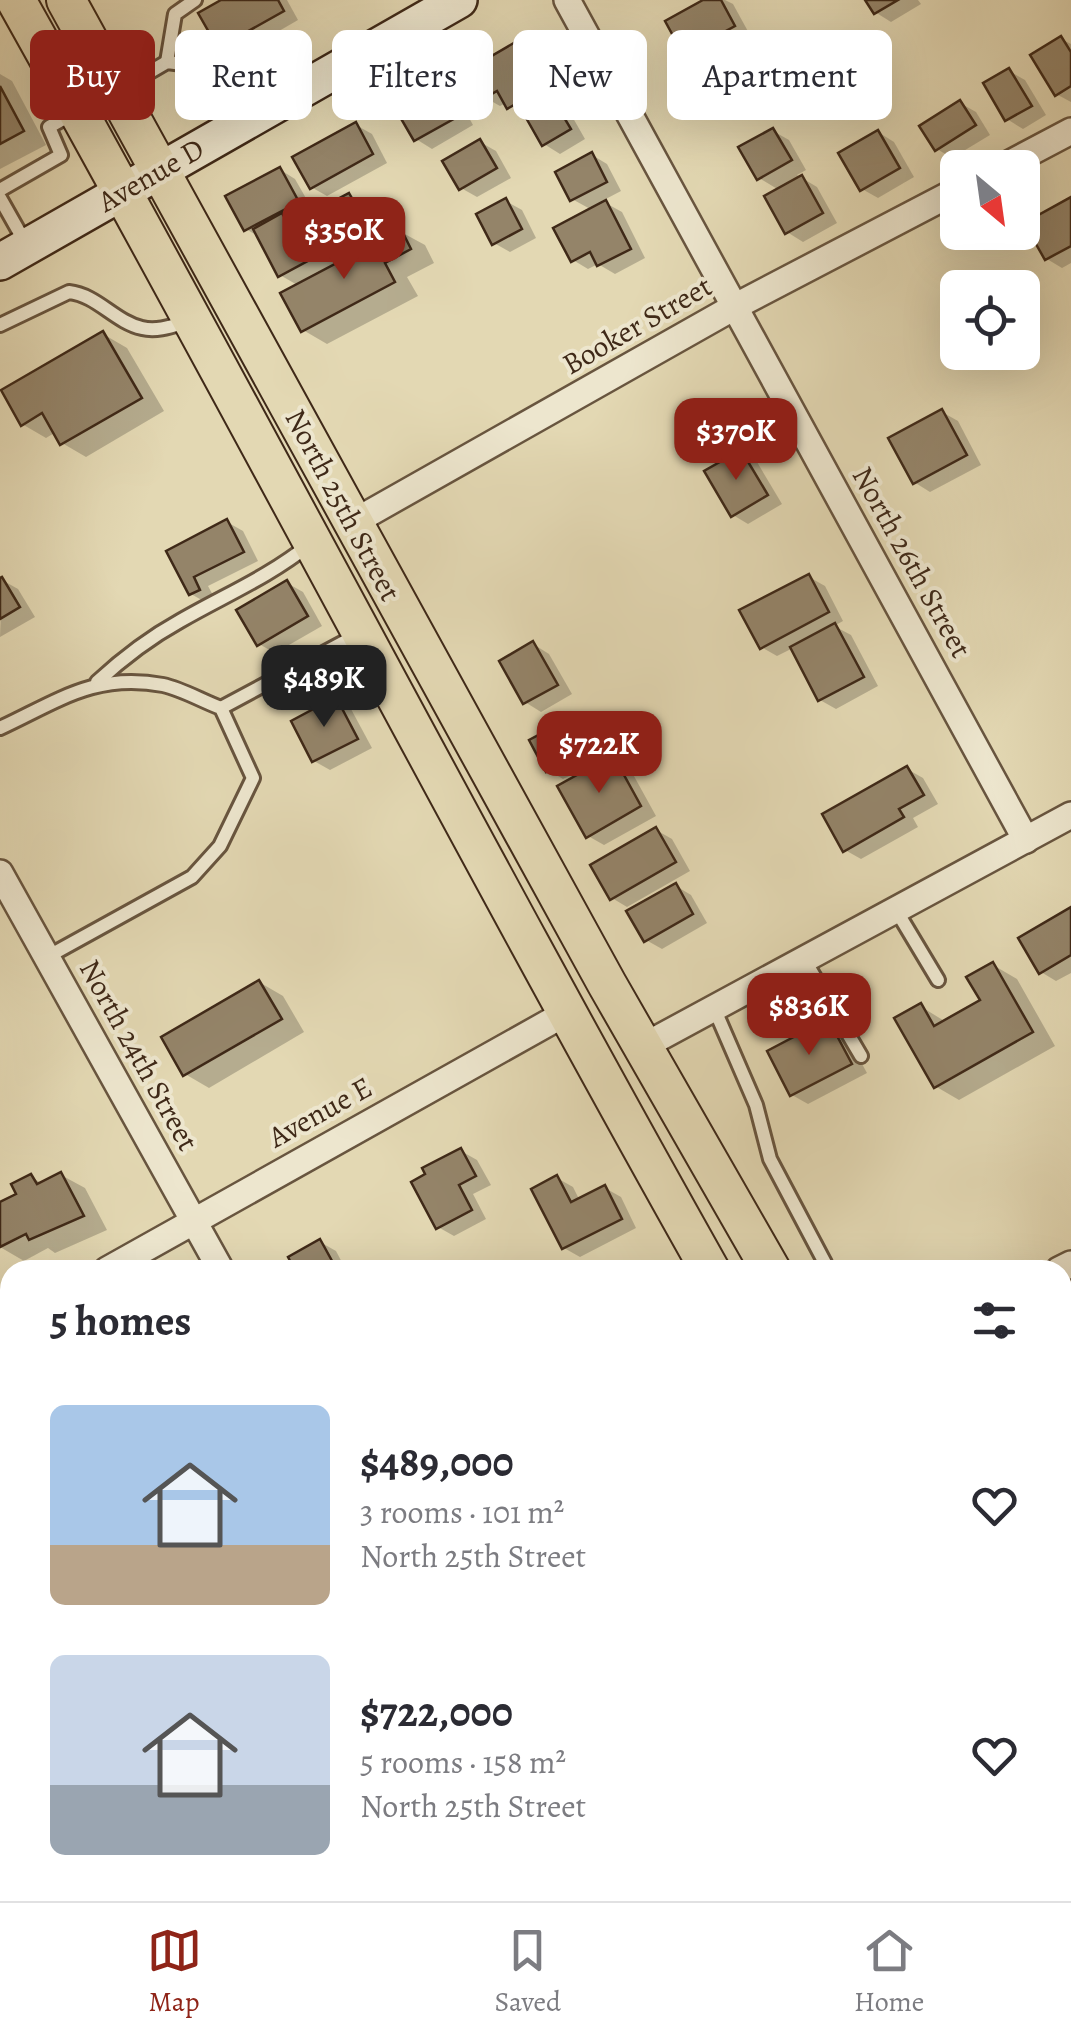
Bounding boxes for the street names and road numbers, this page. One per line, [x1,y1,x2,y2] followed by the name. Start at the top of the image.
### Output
[90,129,211,222] street label: Avenue D
[555,266,719,384] street label: Booker Street
[276,402,410,608] street label: North 25th Street
[843,459,981,665] street label: North 26th Street
[70,952,208,1158] street label: North 24th Street
[260,1067,379,1157] street label: Avenue E

